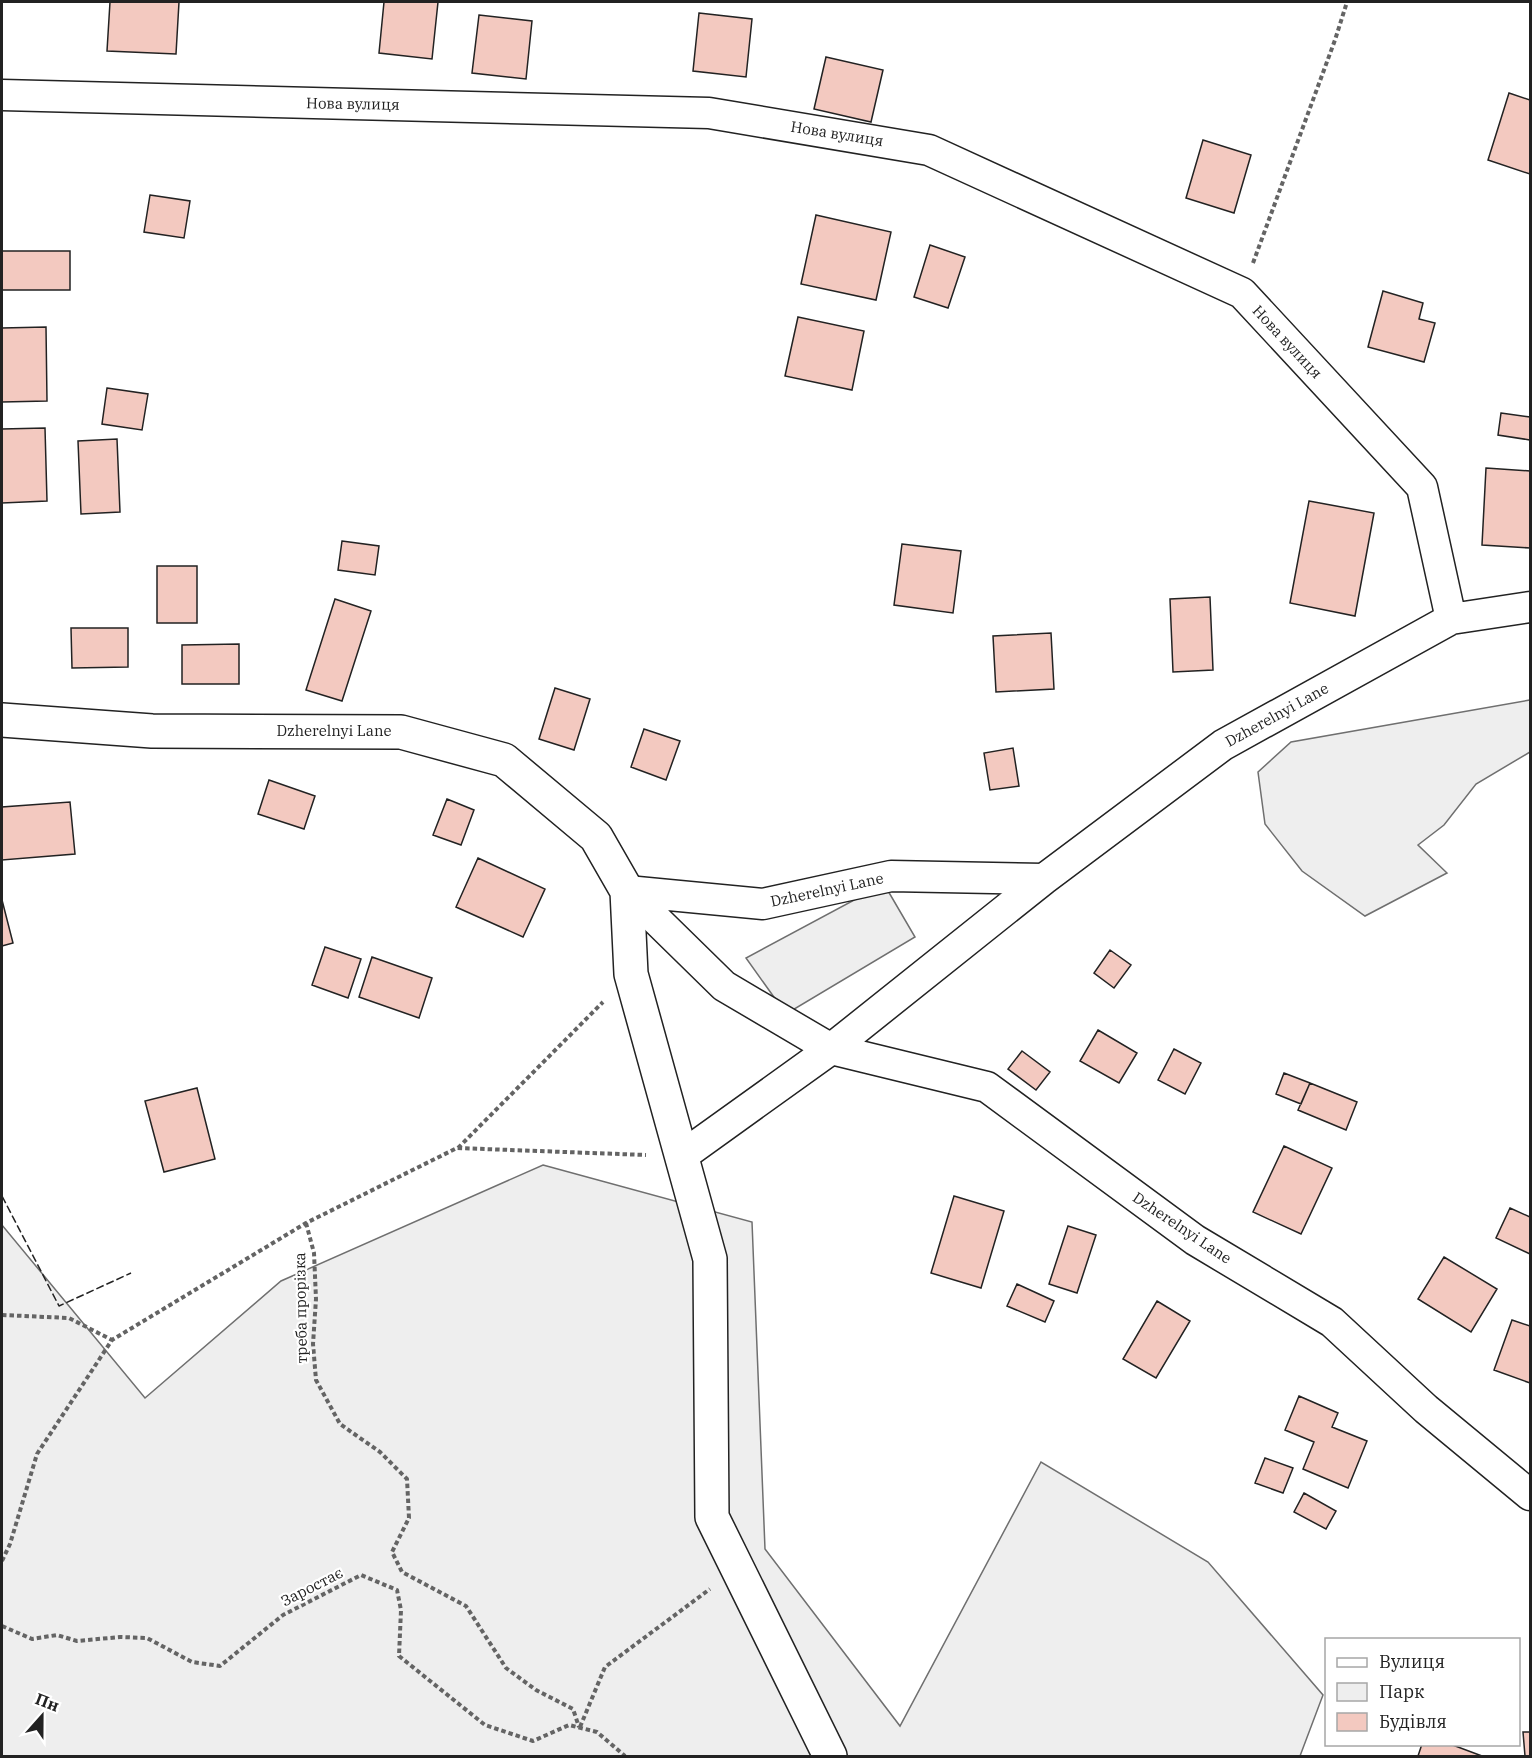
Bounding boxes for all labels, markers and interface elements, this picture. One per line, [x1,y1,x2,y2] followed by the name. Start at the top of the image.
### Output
[306,93,400,114] street label: Нова вулиця
[789,117,885,150] street label: Нова вулиця
[1248,301,1326,382] street label: Нова вулиця
[1222,678,1332,751] street label: Dzherelnyi Lane
[276,721,392,740] street label: Dzherelnyi Lane
[769,868,885,911] street label: Dzherelnyi Lane
[1129,1188,1235,1268] street label: Dzherelnyi Lane
[290,1252,311,1364] street label: треба прорізка
[278,1563,346,1610] street label: Заростає
[1325,1638,1520,1746] legend
[1379,1650,1445,1673] text: Вулиця
[1379,1680,1425,1703] text: Парк
[12,1686,72,1746] north arrow
[33,1688,62,1716] text: Пн
[1379,1710,1447,1733] text: Будівля

